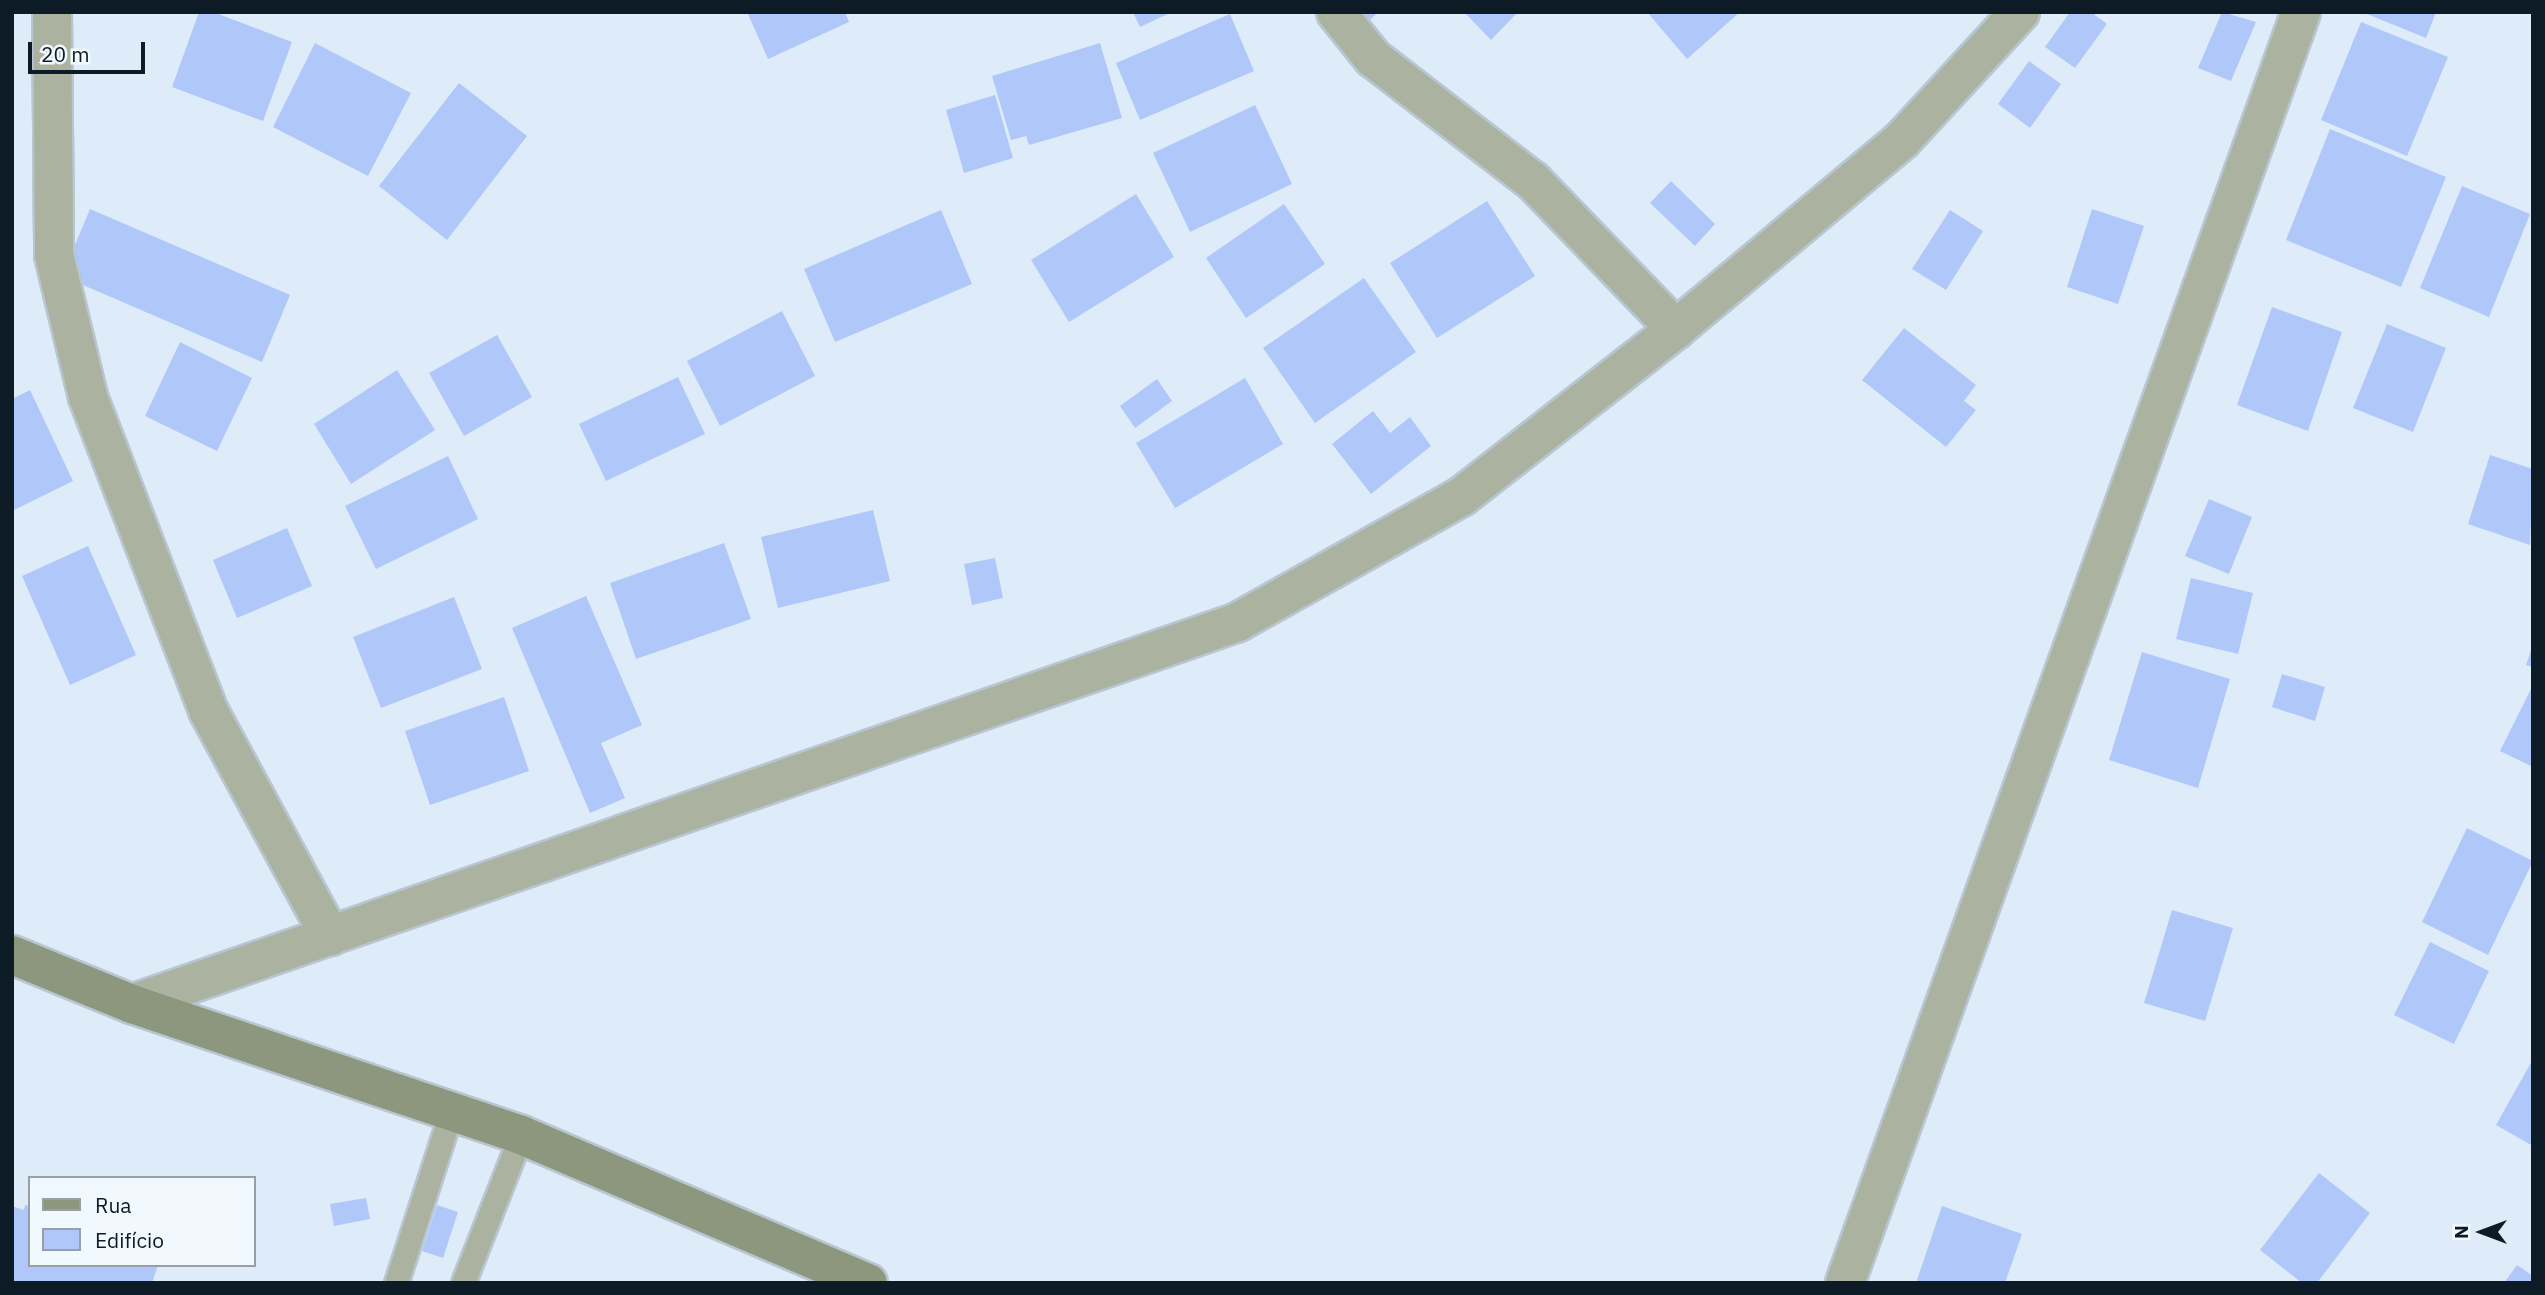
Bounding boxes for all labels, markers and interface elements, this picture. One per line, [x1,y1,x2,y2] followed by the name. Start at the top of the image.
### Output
[32,28,149,72] scale bar
[41,40,90,68] text: 20 m
[28,1176,256,1267] legend
[95,1191,132,1219] text: Rua
[2447,1197,2517,1267] north arrow
[2449,1225,2473,1239] text: N
[95,1226,164,1254] text: Edifício

